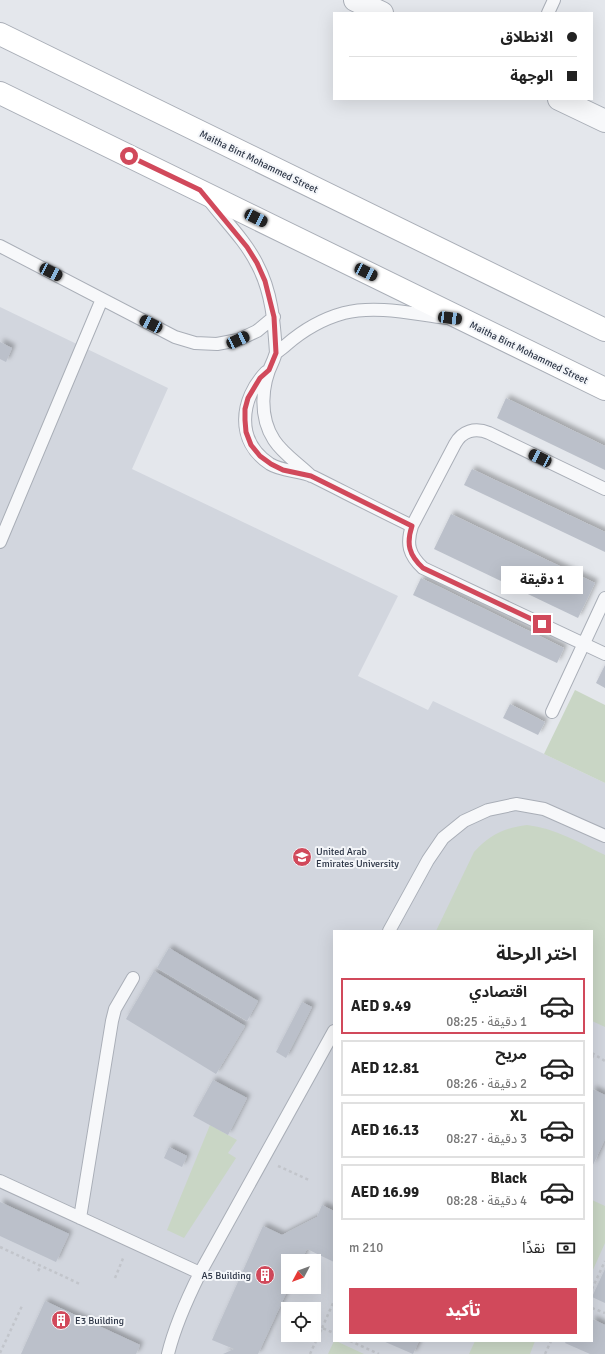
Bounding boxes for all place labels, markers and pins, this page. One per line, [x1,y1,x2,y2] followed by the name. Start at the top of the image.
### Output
[291,846,313,868] school or university icon: United Arab Emirates University
[316,846,399,870] place label: United Arab Emirates University
[254,1264,276,1286] building icon: A5 Building
[202,1270,251,1282] place label: A5 Building
[50,1309,72,1331] building icon: E3 Building
[75,1315,124,1327] place label: E3 Building

